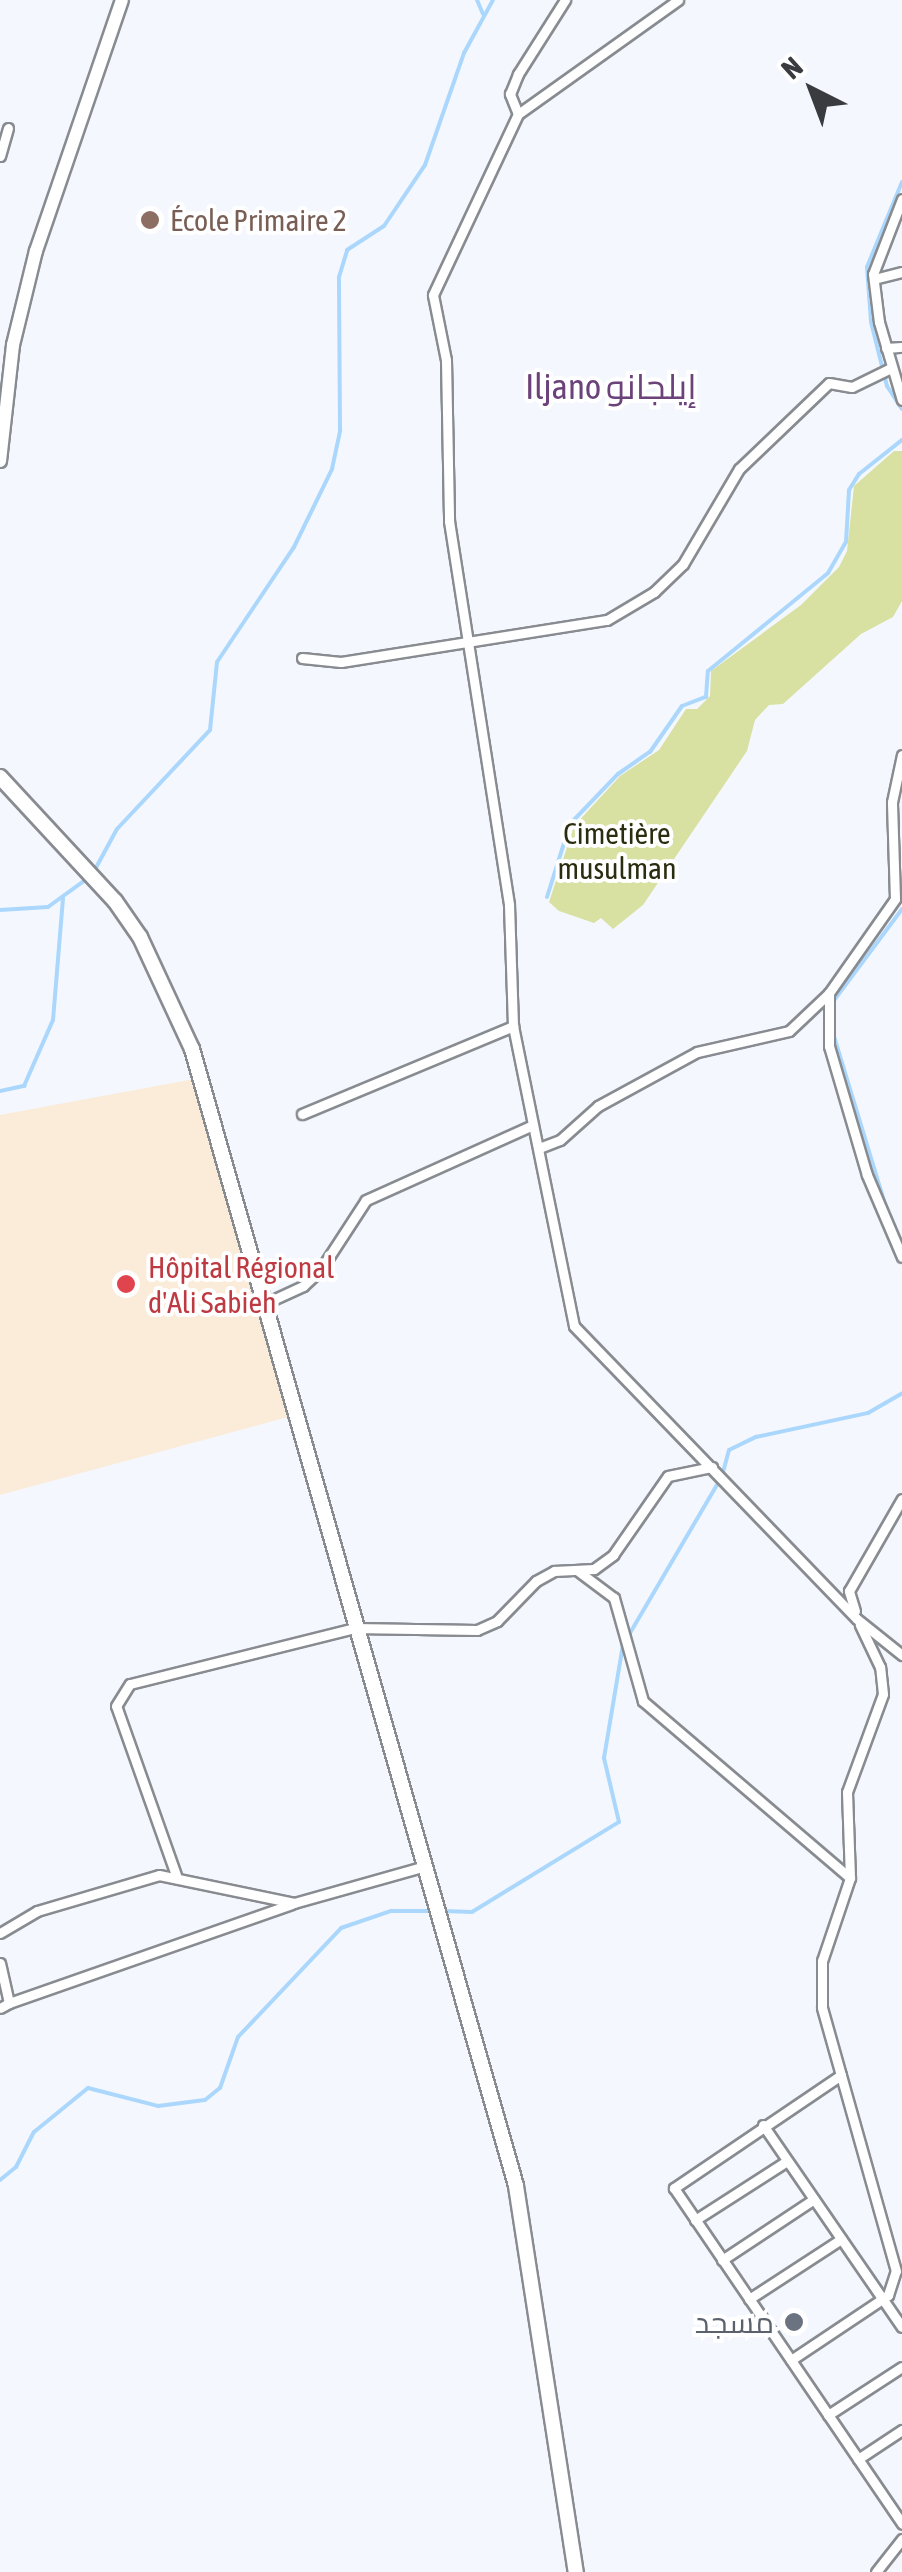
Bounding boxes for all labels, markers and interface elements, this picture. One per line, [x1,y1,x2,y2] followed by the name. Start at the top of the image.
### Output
[762,40,862,140] north arrow
[775,50,809,85] text: N
[170,202,347,238] place label: École Primaire 2
[139,209,161,231] marker: École Primaire 2
[525,365,697,407] district label: Iljano إيلجانو
[557,815,677,886] park label: Cimetière musulman
[148,1249,334,1320] place label: Hôpital Régional d'Ali Sabieh
[113,1271,139,1297] marker: Hôpital Régional d'Ali Sabieh
[695,2304,774,2340] place label: مسجد
[783,2311,805,2333] marker: مسجد

